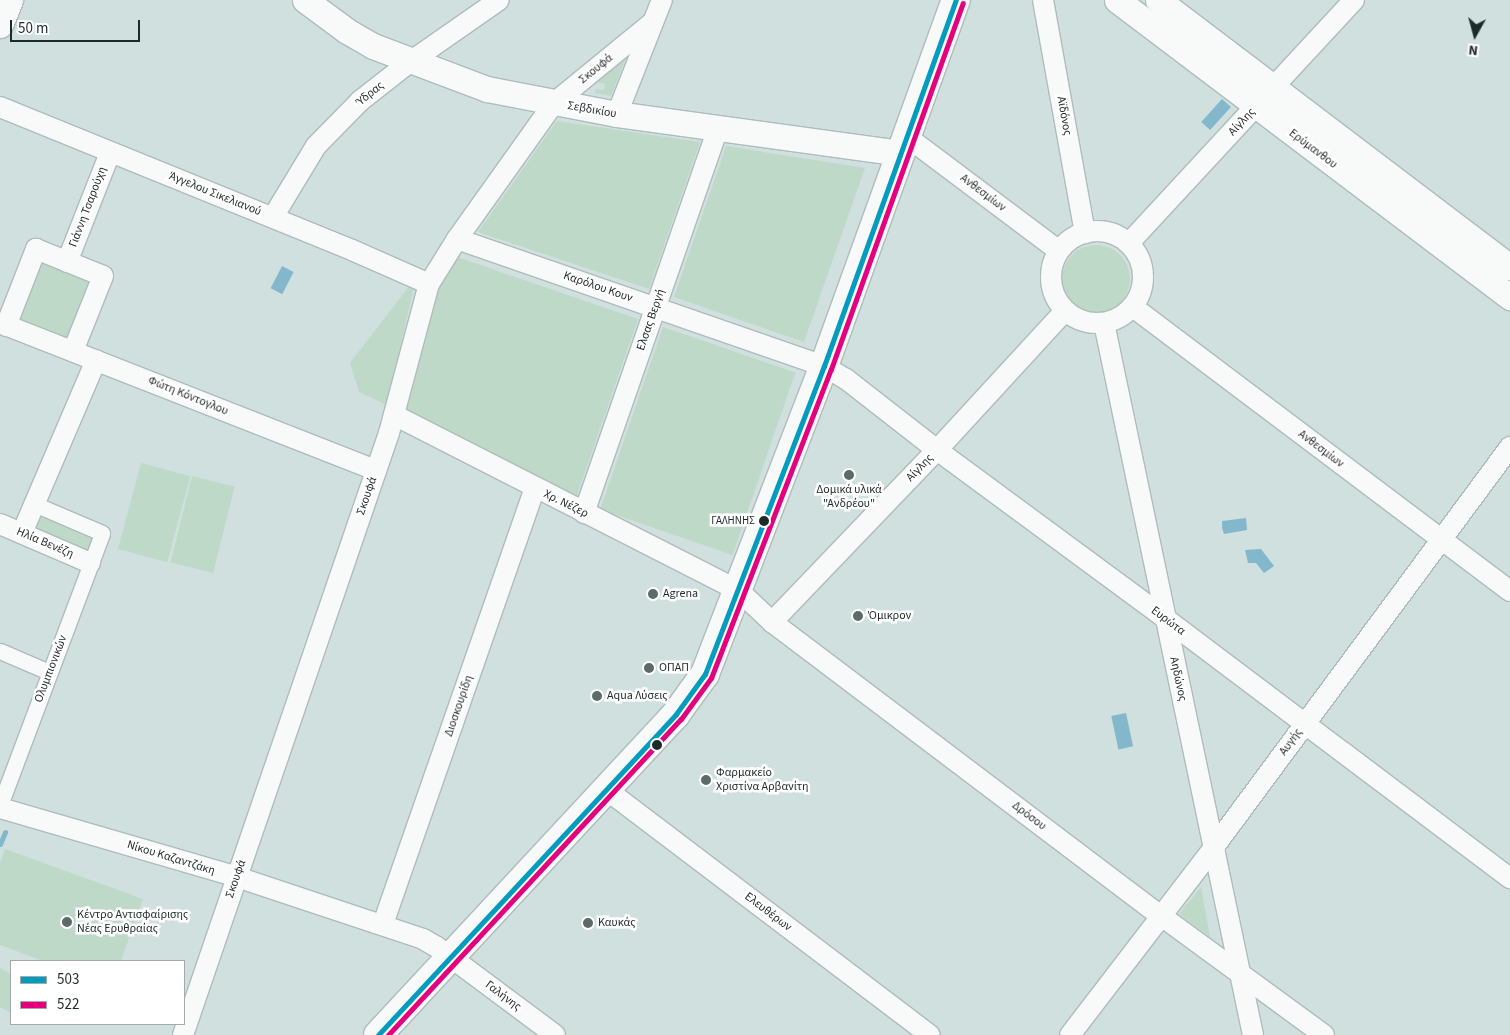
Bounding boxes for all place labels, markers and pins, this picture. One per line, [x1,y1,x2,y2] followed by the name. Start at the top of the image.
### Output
[843,469,855,481] marker: Δομικά υλικά "Ανδρέου"
[816,483,882,511] place label: Δομικά υλικά "Ανδρέου"
[711,514,755,528] place label: ΓΑΛΗΝΗΣ
[759,516,769,526] marker: ΓΑΛΗΝΗΣ
[663,587,698,601] place label: Agrena
[647,588,659,600] marker: Agrena
[868,609,911,623] place label: Όμικρον
[852,610,864,622] marker: Όμικρον
[659,661,689,675] place label: ΟΠΑΠ
[643,662,655,674] marker: ΟΠΑΠ
[607,689,668,703] place label: Aqua Λύσεις
[591,690,603,702] marker: Aqua Λύσεις
[652,740,662,750] unlabelled marker
[716,766,809,794] place label: Φαρμακείο Χριστίνα Αρβανίτη
[700,774,712,786] marker: Φαρμακείο Χριστίνα Αρβανίτη
[77,908,188,936] place label: Κέντρο Αντισφαίρισης Νέας Ερυθραίας
[61,916,73,928] marker: Κέντρο Αντισφαίρισης Νέας Ερυθραίας
[598,916,635,930] place label: Καυκάς
[582,917,594,929] marker: Καυκάς

